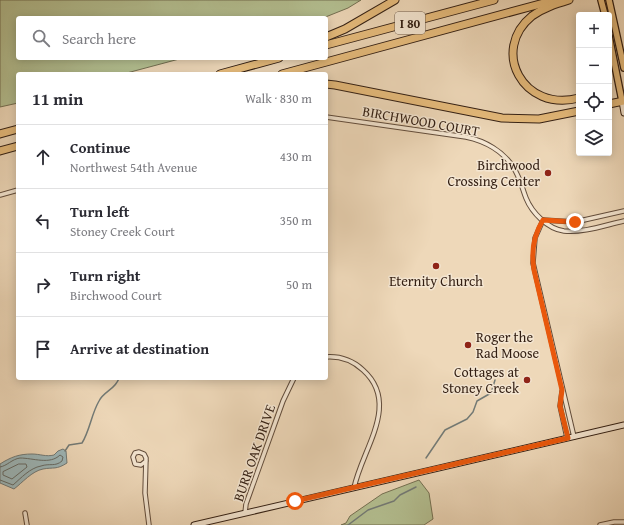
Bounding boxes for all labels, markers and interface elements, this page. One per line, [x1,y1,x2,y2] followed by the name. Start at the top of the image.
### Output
[395,12,425,34] road number: I 80
[576,12,612,156] map controls
[576,12,612,48] button: +
[16,16,328,60] search box
[30,27,52,49] icon: search
[62,28,136,49] text: Search here
[576,48,612,84] button: −
[576,84,612,120] button: locate
[32,86,83,111] text: 11 min
[245,89,312,108] text: Walk · 830 m
[361,101,481,141] street label: BIRCHWOOD COURT
[576,120,612,156] button: layers
[70,137,131,158] text: Continue
[32,146,54,168] icon: ahead
[280,147,312,166] text: 430 m
[447,155,541,191] place label: Birchwood Crossing Center
[70,158,197,177] text: Northwest 54th Avenue
[543,168,553,178] marker: Birchwood Crossing Center
[70,201,129,222] text: Turn left
[32,210,54,232] icon: left
[280,211,312,230] text: 350 m
[566,213,584,231] route end
[70,222,175,241] text: Stoney Creek Court
[431,261,441,271] marker: Eternity Church
[70,265,141,286] text: Turn right
[389,271,483,291] place label: Eternity Church
[32,274,54,296] icon: right
[286,275,312,294] text: 50 m
[70,286,162,305] text: Birchwood Court
[476,327,540,363] place label: Roger the Rad Moose
[32,338,54,360] icon: arrive
[70,338,209,359] text: Arrive at destination
[463,340,473,350] marker: Roger the Rad Moose
[442,362,520,398] place label: Cottages at Stoney Creek
[522,375,532,385] marker: Cottages at Stoney Creek
[228,402,280,504] street label: BURR OAK DRIVE
[286,492,304,510] route start

